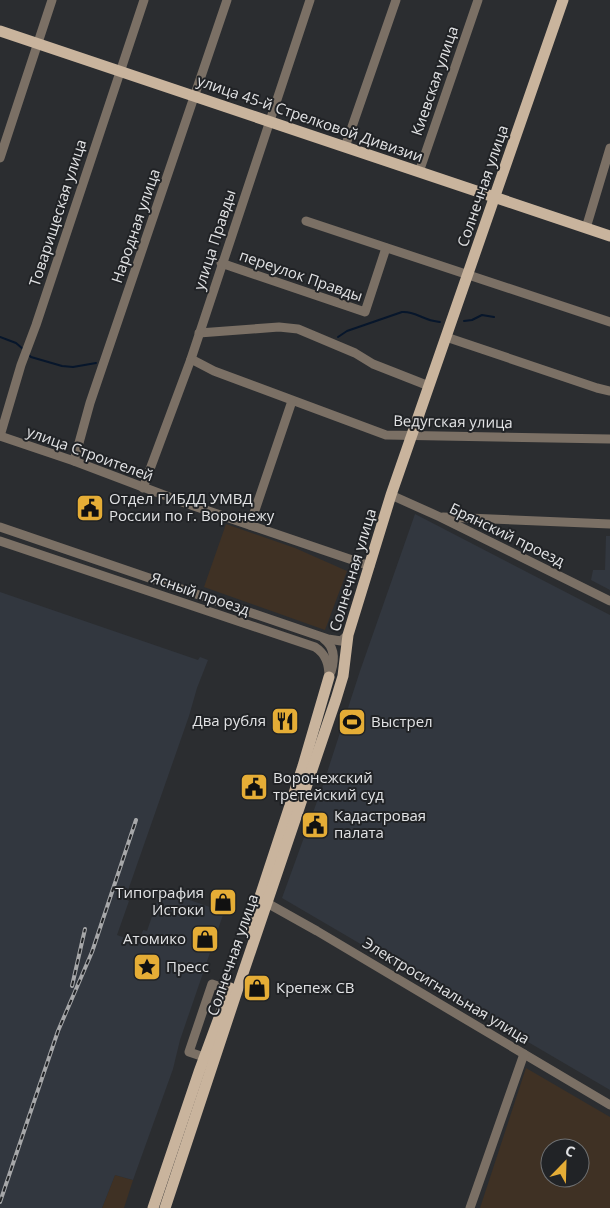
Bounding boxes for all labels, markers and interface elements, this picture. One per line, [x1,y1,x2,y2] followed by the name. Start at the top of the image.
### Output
[406,23,462,138] street label: Киевская улица
[195,70,426,166] street label: улица 45-й Стрелковой Дивизии
[452,122,512,249] street label: Солнечная улица
[24,137,90,289] street label: Товарищеская улица
[106,166,164,285] street label: Народная улица
[188,187,240,292] street label: улица Правды
[237,245,366,306] street label: переулок Правды
[393,410,513,432] street label: Ведугская улица
[24,421,157,485] street label: улица Строителей
[109,488,275,525] place label: Отдел ГИБДД УМВД России по г. Воронежу
[75,493,105,523] public building icon: Отдел ГИБДД УМВД России по г. Воронежу
[446,498,569,571] street label: Брянский проезд
[324,506,380,634] street label: Солнечная улица
[148,567,253,619] street label: Ясный проезд
[270,706,300,736] restaurant icon: Два рубля
[337,707,367,737] sports icon: Выстрел
[192,710,266,730] place label: Два рубля
[371,711,433,731] place label: Выстрел
[273,767,384,804] place label: Воронежский третейский суд
[239,772,269,802] public building icon: Воронежский третейский суд
[334,805,426,842] place label: Кадастровая палата
[300,810,330,840] public building icon: Кадастровая палата
[115,882,204,919] place label: Типография Истоки
[208,887,238,917] shop icon: Типография Истоки
[202,891,262,1018] street label: Солнечная улица
[190,924,220,954] shop icon: Атомико
[123,928,186,948] place label: Атомико
[359,932,534,1048] street label: Электросигнальная улица
[132,952,162,982] place icon: Пресс
[166,956,209,976] place label: Пресс
[242,973,272,1003] shop icon: Крепеж СВ
[276,977,355,997] place label: Крепеж СВ
[540,1138,590,1188] north arrow
[562,1140,578,1161] text: С

